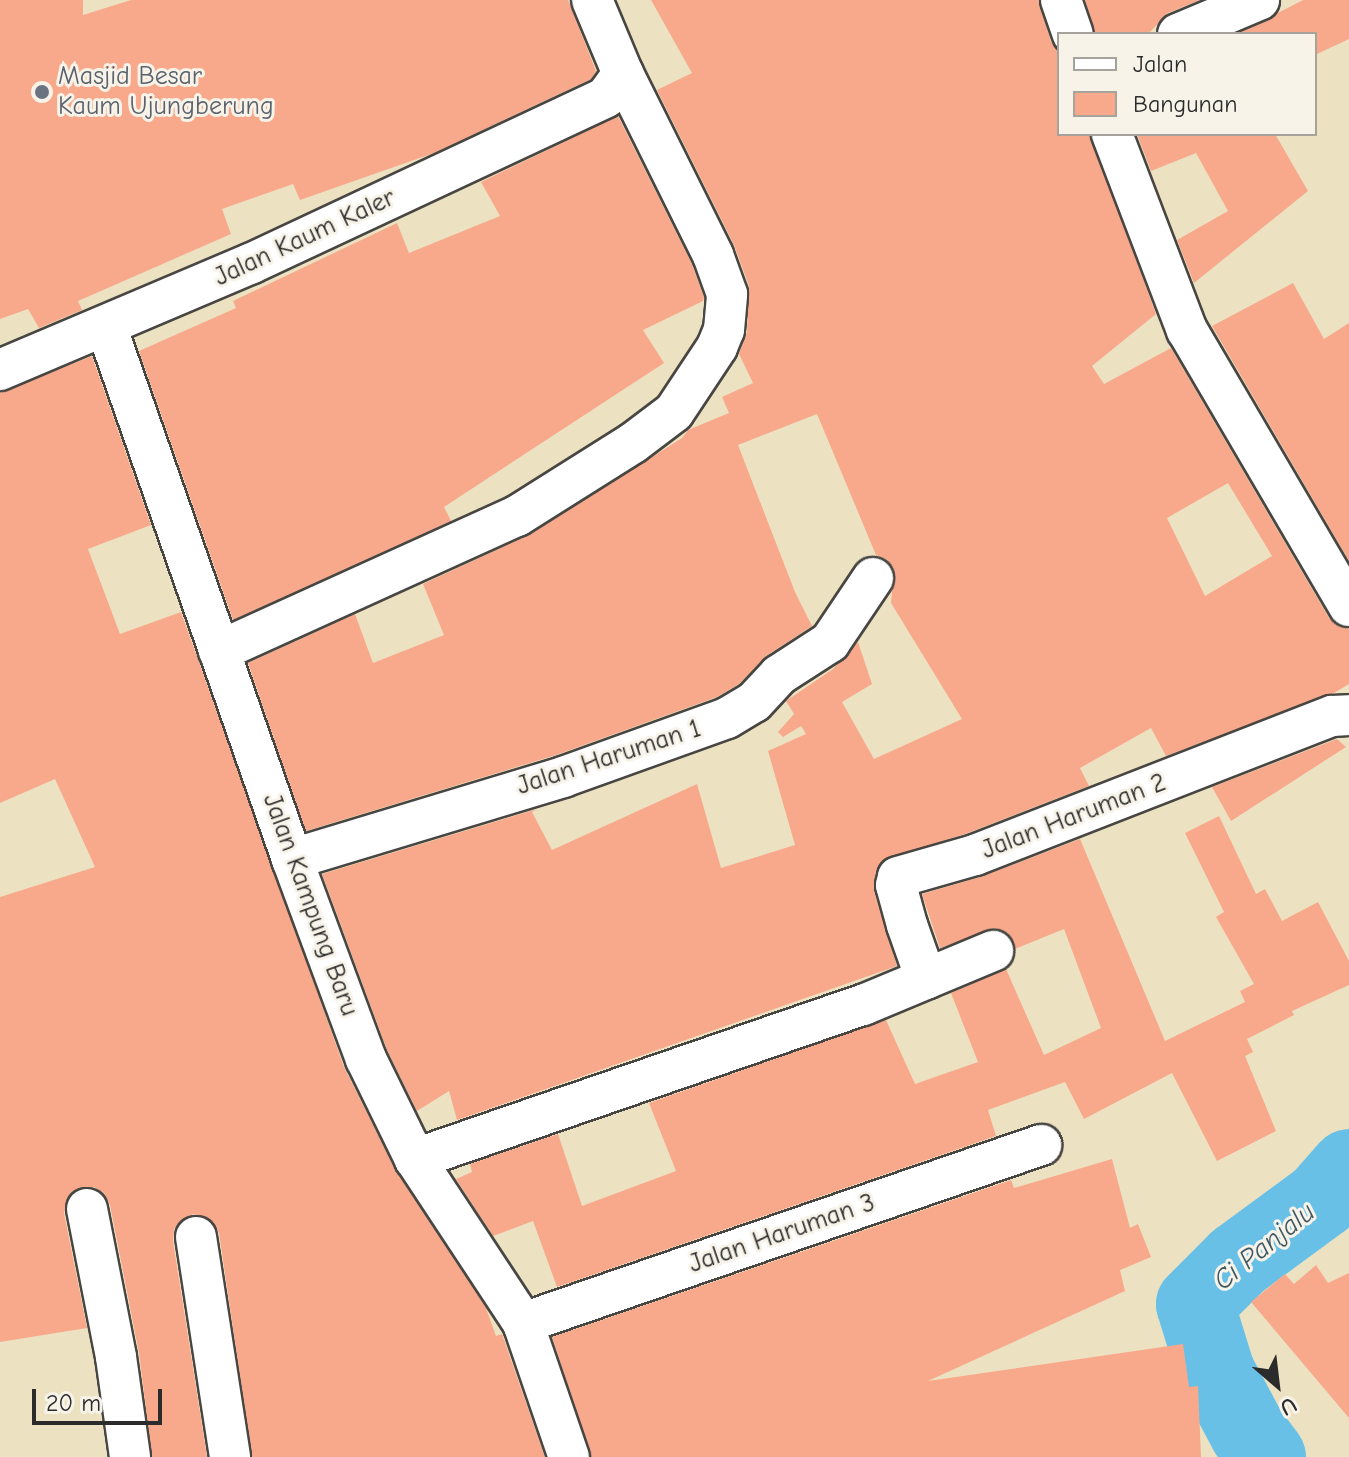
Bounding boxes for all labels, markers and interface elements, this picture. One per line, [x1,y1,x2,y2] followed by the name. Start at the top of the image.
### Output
[1057,32,1317,136] legend
[1133,50,1187,78] text: Jalan
[58,61,274,122] place label: Masjid Besar Kaum Ujungberung
[33,83,51,101] marker: Masjid Besar Kaum Ujungberung
[1133,90,1237,118] text: Bangunan
[210,182,400,294] street label: Jalan Kaum Kaler
[513,714,705,802] street label: Jalan Haruman 1
[977,768,1171,866] street label: Jalan Haruman 2
[255,790,365,1020] street label: Jalan Kampung Baru
[685,1188,879,1280] street label: Jalan Haruman 3
[1207,1195,1321,1297] water label: Ci Panjalu
[1237,1345,1317,1425] north arrow
[36,1373,166,1423] scale bar
[46,1389,101,1417] text: 20 m
[1276,1391,1301,1421] text: U

